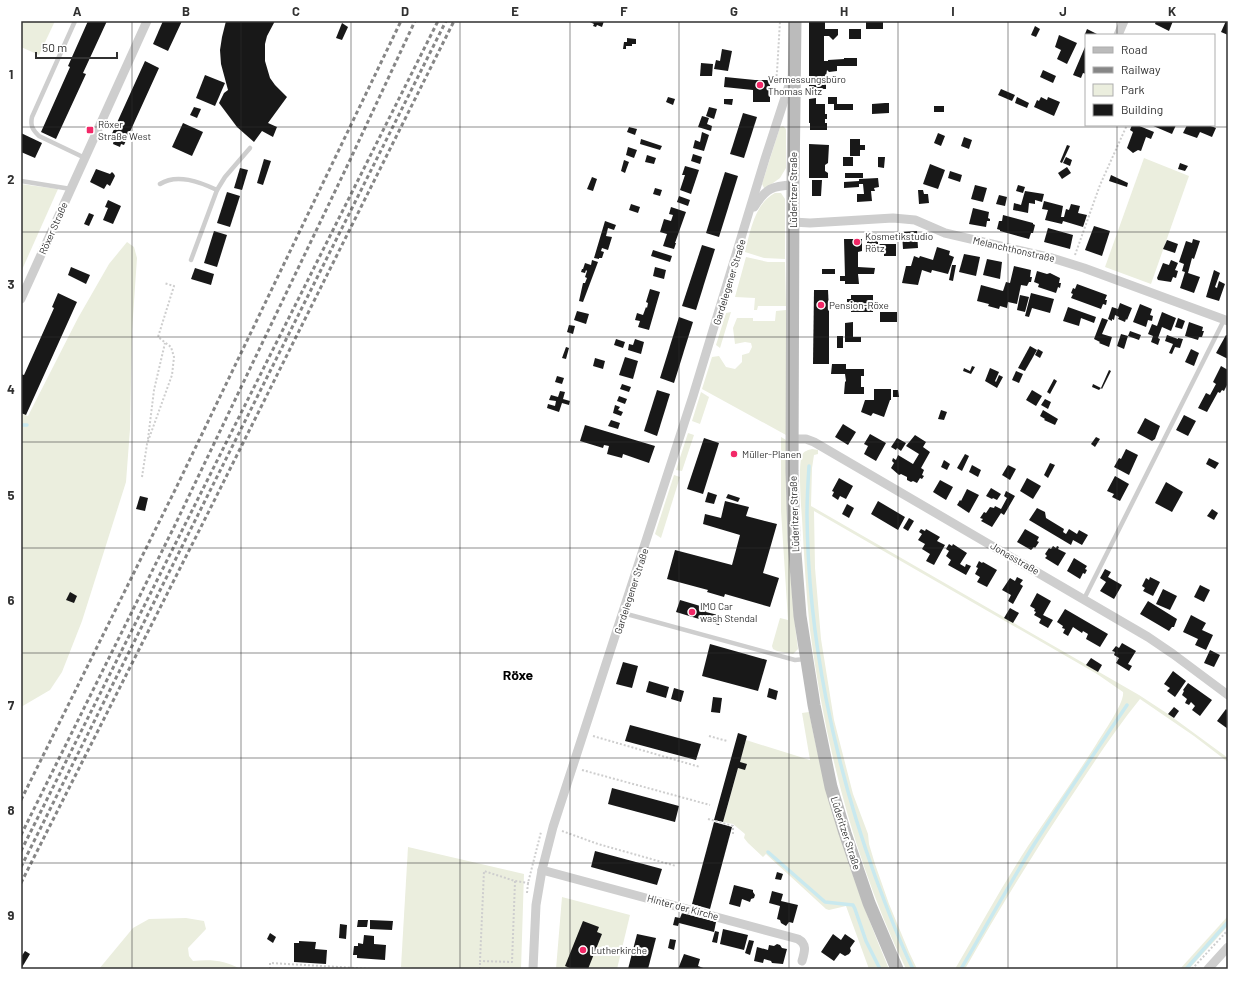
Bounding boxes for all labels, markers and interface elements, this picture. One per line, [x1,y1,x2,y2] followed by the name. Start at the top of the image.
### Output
[73,3,82,19] text: A
[182,3,190,19] text: B
[292,3,300,19] text: C
[401,3,409,19] text: D
[511,3,519,19] text: E
[620,3,628,19] text: F
[730,3,738,19] text: G
[840,3,848,19] text: H
[951,3,955,19] text: I
[1059,3,1067,19] text: J
[1168,3,1176,19] text: K
[36,34,117,60] scale bar
[1085,34,1215,126] legend
[42,40,67,54] text: 50 m
[1121,42,1148,56] text: Road
[1121,62,1161,76] text: Railway
[9,66,13,82] text: 1
[768,73,846,97] place label: Vermessungsbüro Thomas Nitz
[755,80,765,90] marker: Vermessungsbüro Thomas Nitz
[1121,82,1145,96] text: Park
[1121,102,1163,116] text: Building
[98,118,151,142] place label: Röxer Straße West
[85,125,95,135] marker: Röxer Straße West
[787,152,799,228] street label: Lüderitzer Straße
[7,171,15,187] text: 2
[36,200,70,256] street label: Röxer Straße
[865,230,933,254] place label: Kosmetikstudio Rötz
[972,234,1056,264] street label: Melanchthonstraße
[852,237,862,247] marker: Kosmetikstudio Rötz
[710,238,748,326] street label: Gardelegener Straße
[7,276,15,292] text: 3
[829,299,889,311] place label: Pension-Röxe
[816,300,826,310] marker: Pension-Röxe
[7,381,15,397] text: 4
[742,448,801,460] place label: Müller-Planen
[729,449,739,459] marker: Müller-Planen
[787,476,801,552] street label: Lüderitzer Straße
[7,487,15,503] text: 5
[988,539,1042,577] street label: Jonasstraße
[612,547,650,635] street label: Gardelegener Straße
[8,592,15,608] text: 6
[700,600,757,624] place label: IMO Car wash Stendal
[687,607,697,617] marker: IMO Car wash Stendal
[503,666,534,683] district label: Röxe
[8,697,15,713] text: 7
[829,795,863,871] street label: Lüderitzer Straße
[7,802,15,818] text: 8
[646,892,720,922] street label: Hinter der Kirche
[8,907,15,923] text: 9
[591,944,647,956] place label: Lutherkirche
[578,945,588,955] marker: Lutherkirche

